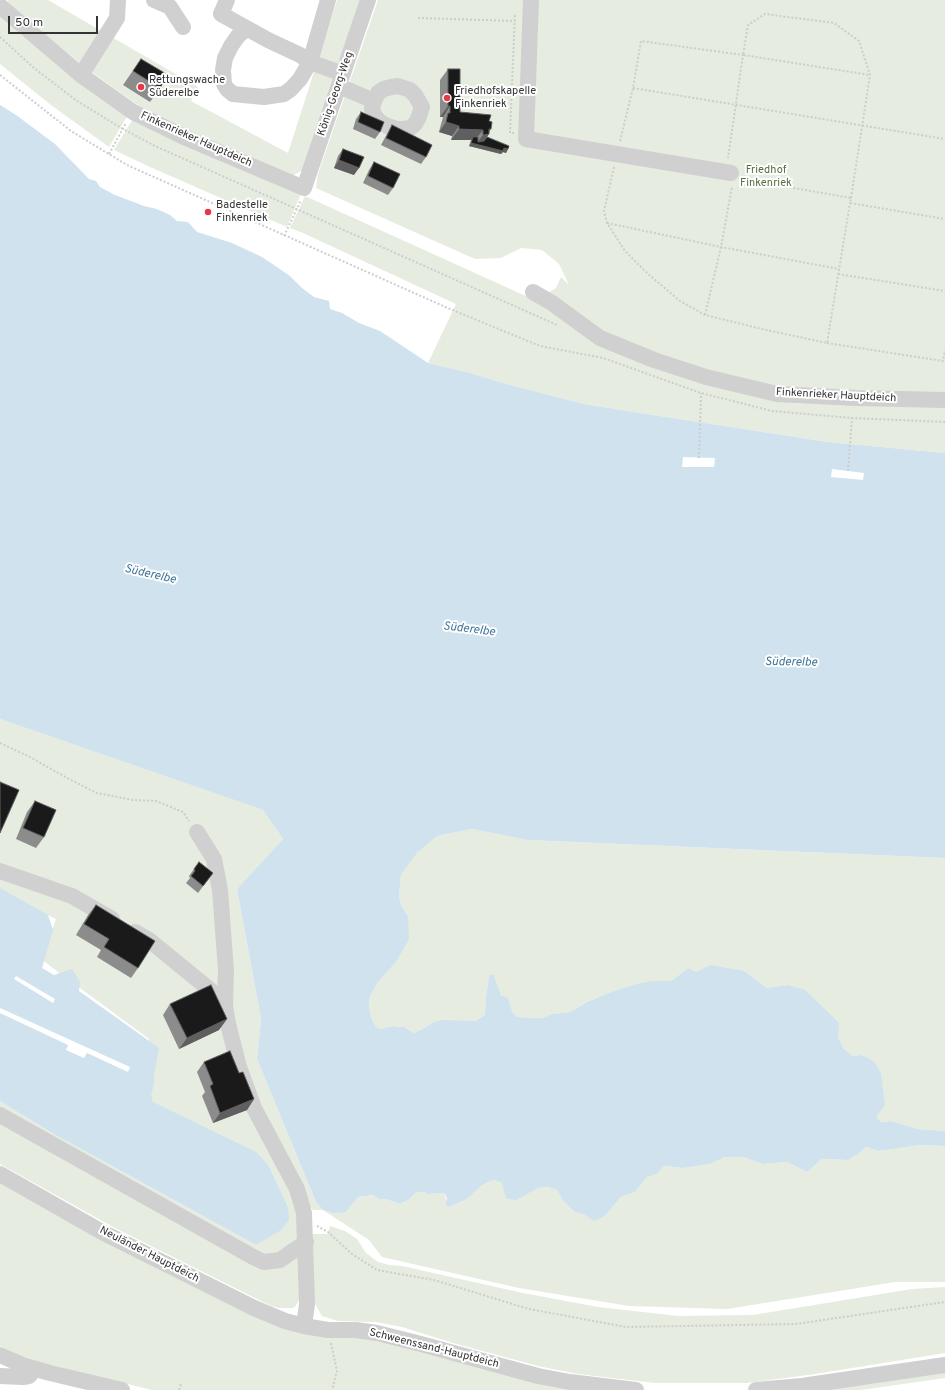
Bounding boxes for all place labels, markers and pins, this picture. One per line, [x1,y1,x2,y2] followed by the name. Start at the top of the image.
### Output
[149,74,225,100] place label: Rettungswache Süderelbe
[136,82,146,92] marker: Rettungswache Süderelbe
[455,85,536,111] place label: Friedhofskapelle Finkenriek
[442,93,452,103] marker: Friedhofskapelle Finkenriek
[216,199,268,225] place label: Badestelle Finkenriek
[203,207,213,217] marker: Badestelle Finkenriek

